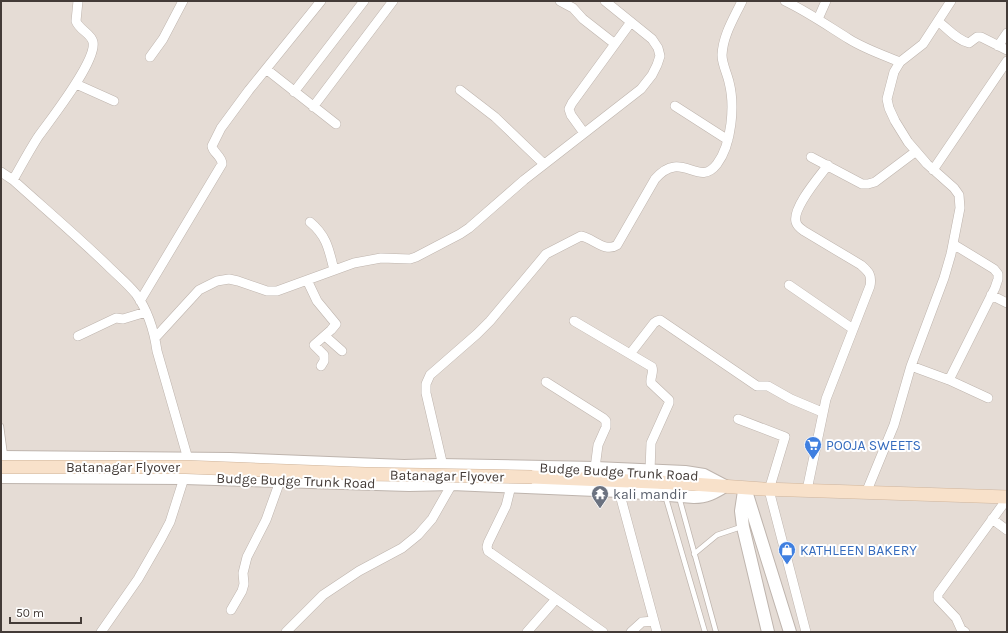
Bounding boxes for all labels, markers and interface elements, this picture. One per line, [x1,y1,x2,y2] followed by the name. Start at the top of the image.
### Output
[803,435,823,460] supermarket icon: POOJA SWEETS
[826,437,921,454] place label: POOJA SWEETS
[66,459,181,476] street label: Batanagar Flyover
[539,459,699,485] street label: Budge Budge Trunk Road
[390,467,505,486] street label: Batanagar Flyover
[216,470,376,492] street label: Budge Budge Trunk Road
[590,484,610,509] temple icon: kali mandir
[613,486,688,503] place label: kali mandir
[777,540,797,565] shop icon: KATHLEEN BAKERY
[800,542,917,559] place label: KATHLEEN BAKERY
[10,599,81,625] scale bar
[16,606,44,620] text: 50 m

